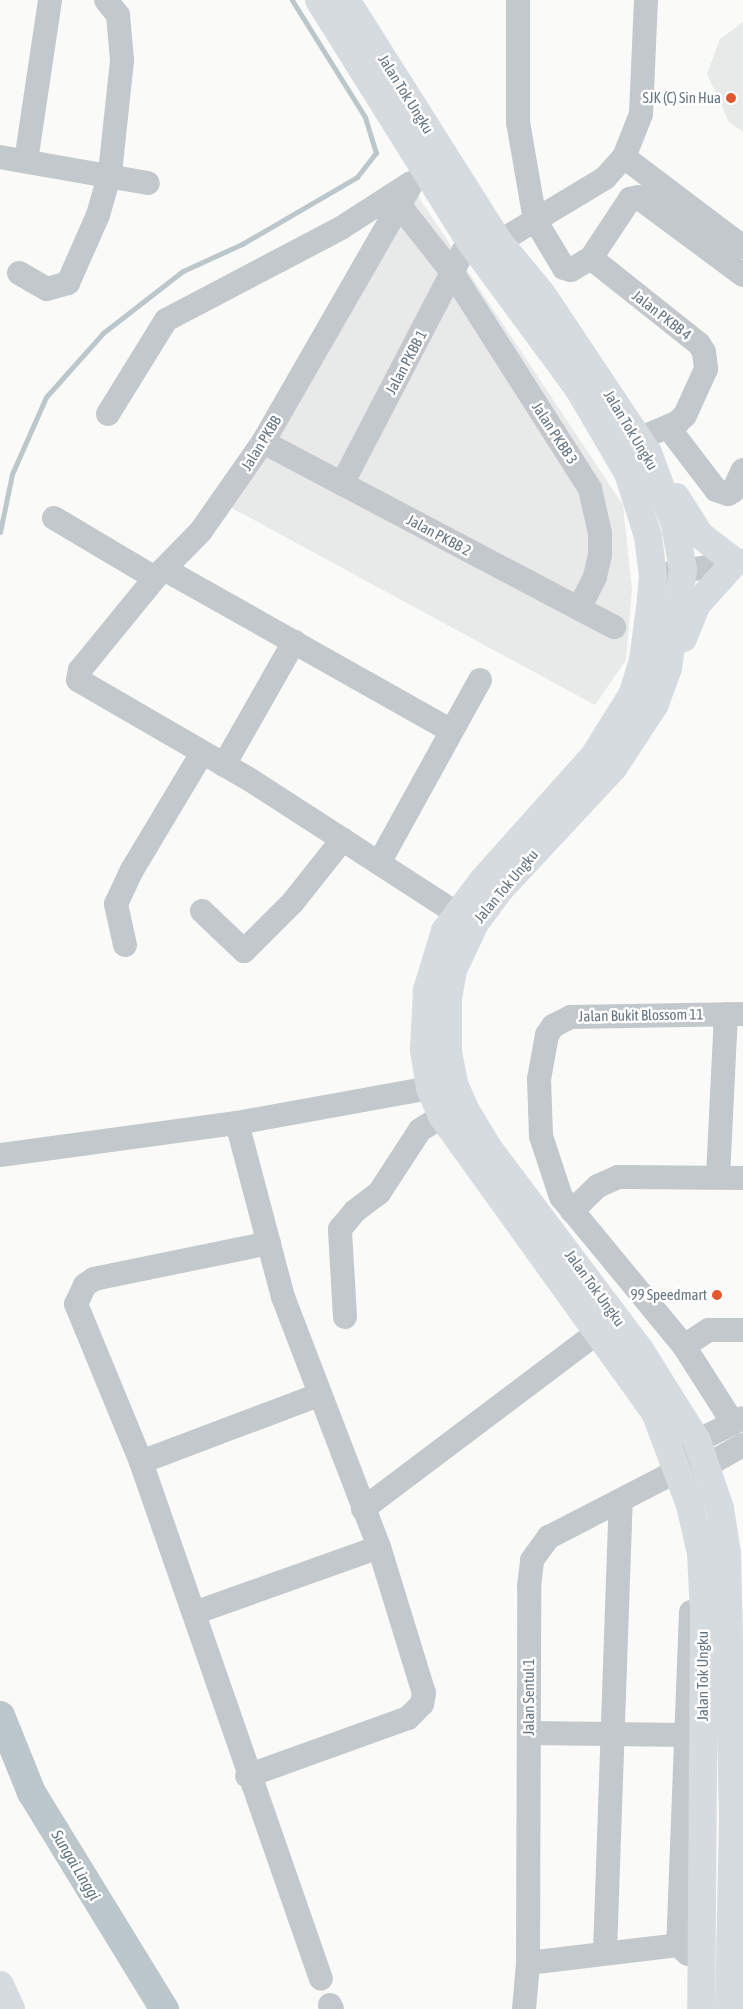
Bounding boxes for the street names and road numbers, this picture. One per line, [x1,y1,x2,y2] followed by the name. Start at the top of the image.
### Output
[375,51,437,137] street label: Jalan Tok Ungku
[629,286,695,344] street label: Jalan PKBB 4
[382,327,430,397] street label: Jalan PKBB 1
[600,387,662,473] street label: Jalan Tok Ungku
[528,399,582,467] street label: Jalan PKBB 3
[237,412,285,474] street label: Jalan PKBB
[404,511,474,559] street label: Jalan PKBB 2
[470,846,542,926] street label: Jalan Tok Ungku
[578,1005,704,1025] street label: Jalan Bukit Blossom 11
[561,1246,629,1330] street label: Jalan Tok Ungku
[694,1631,712,1721] street label: Jalan Tok Ungku
[520,1658,538,1736] street label: Jalan Sentul 1

